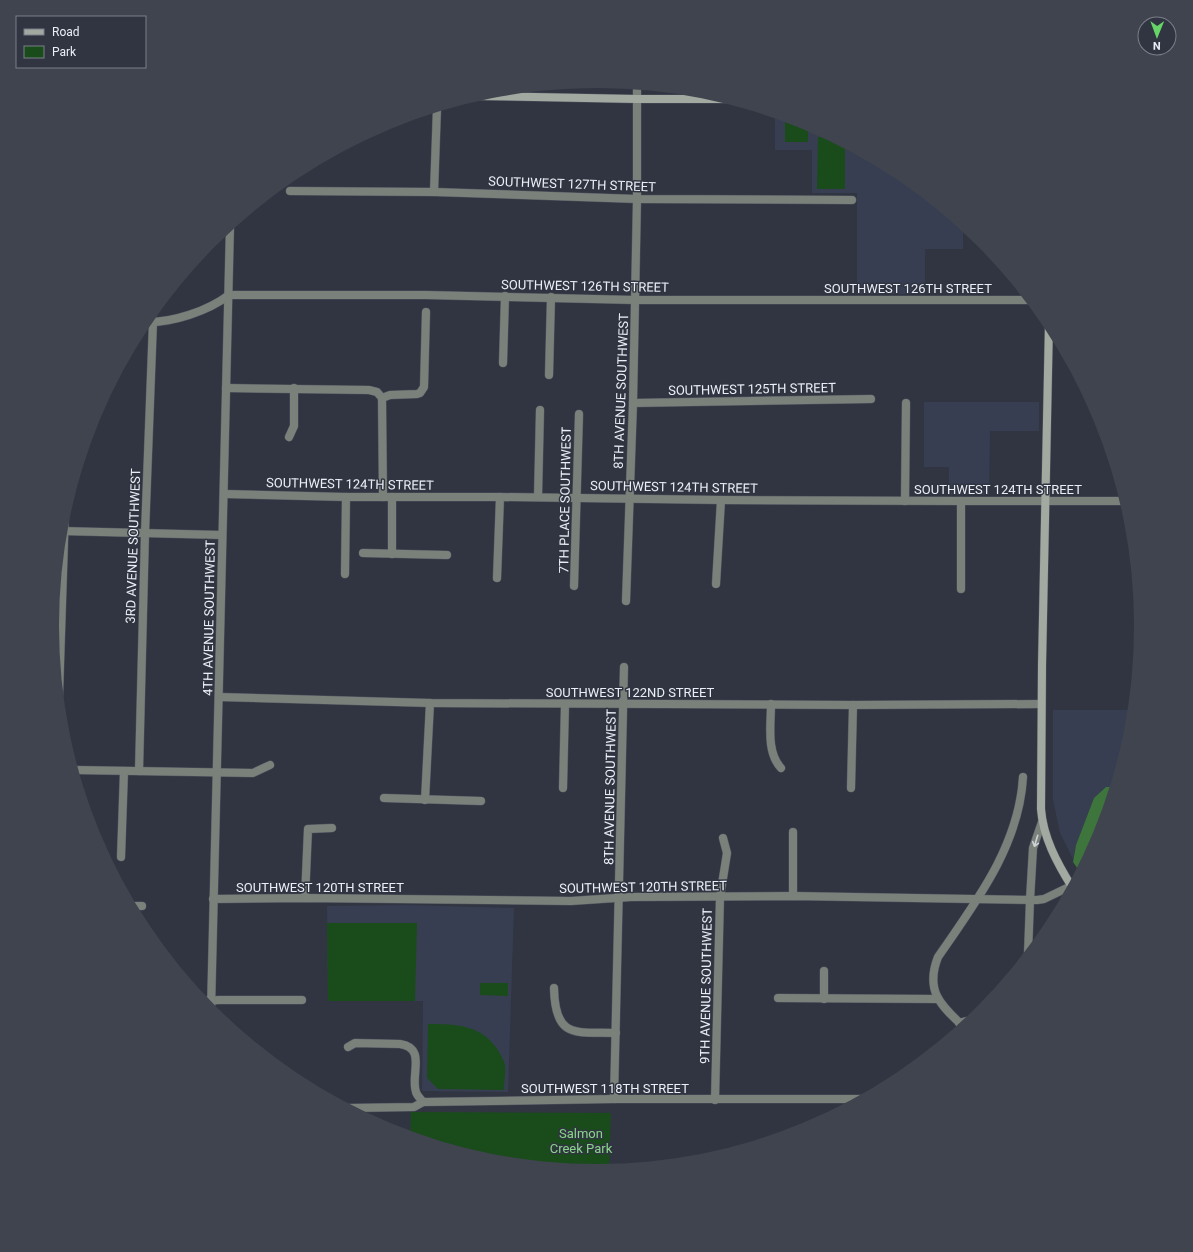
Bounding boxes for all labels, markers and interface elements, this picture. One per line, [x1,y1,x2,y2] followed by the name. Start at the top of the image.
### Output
[16,16,146,68] legend
[1137,16,1177,56] north arrow
[52,25,80,39] text: Road
[1153,39,1161,52] text: N
[52,45,77,59] text: Park
[488,174,656,194] street label: SOUTHWEST 127TH STREET
[501,277,669,295] street label: SOUTHWEST 126TH STREET
[824,281,992,296] street label: SOUTHWEST 126TH STREET
[611,313,631,469] street label: 8TH AVENUE SOUTHWEST
[668,380,836,398] street label: SOUTHWEST 125TH STREET
[556,426,574,574] street label: 7TH PLACE SOUTHWEST
[123,468,143,624] street label: 3RD AVENUE SOUTHWEST
[266,475,434,493] street label: SOUTHWEST 124TH STREET
[590,478,758,496] street label: SOUTHWEST 124TH STREET
[914,482,1082,497] street label: SOUTHWEST 124TH STREET
[200,540,218,696] street label: 4TH AVENUE SOUTHWEST
[546,685,715,700] street label: SOUTHWEST 122ND STREET
[601,709,619,865] street label: 8TH AVENUE SOUTHWEST
[1032,835,1039,848] one-way arrow
[559,878,727,896] street label: SOUTHWEST 120TH STREET
[236,880,404,895] street label: SOUTHWEST 120TH STREET
[697,908,715,1064] street label: 9TH AVENUE SOUTHWEST
[521,1081,689,1096] street label: SOUTHWEST 118TH STREET
[550,1126,613,1156] park label: Salmon Creek Park

